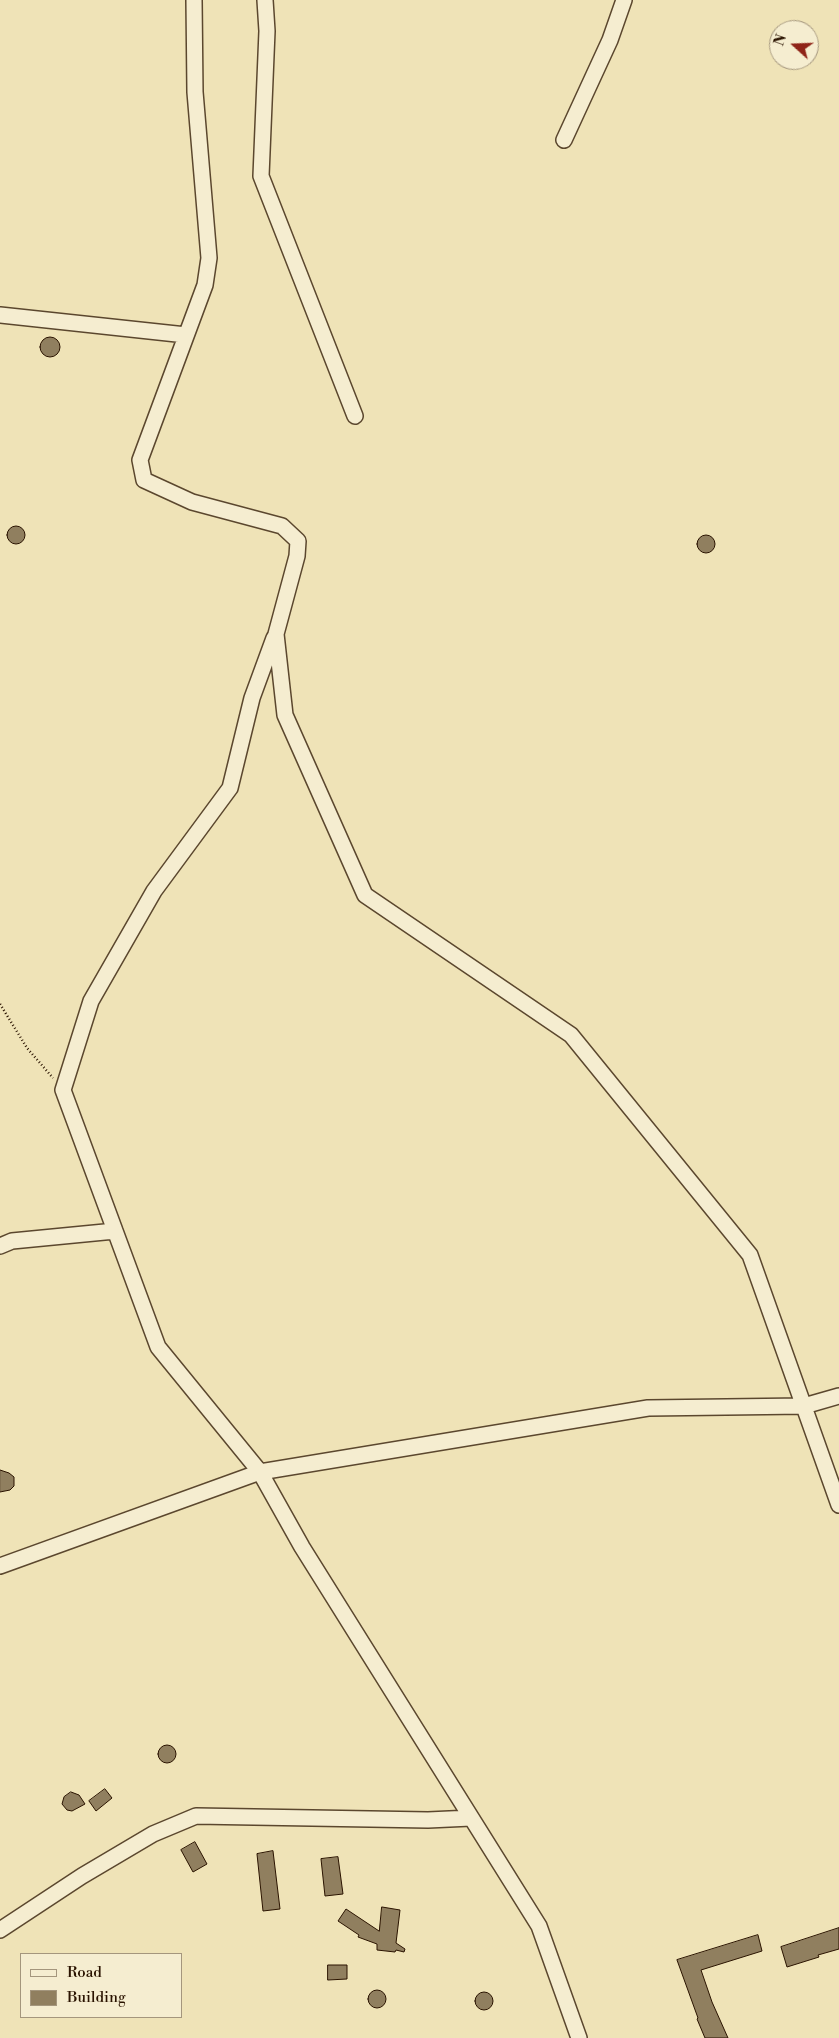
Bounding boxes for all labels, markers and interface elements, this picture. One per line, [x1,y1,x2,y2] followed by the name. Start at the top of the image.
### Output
[769,20,819,70] north arrow
[770,32,791,49] text: N
[20,1953,182,2018] legend
[67,1963,102,1982] text: Road
[67,1988,126,2007] text: Building

